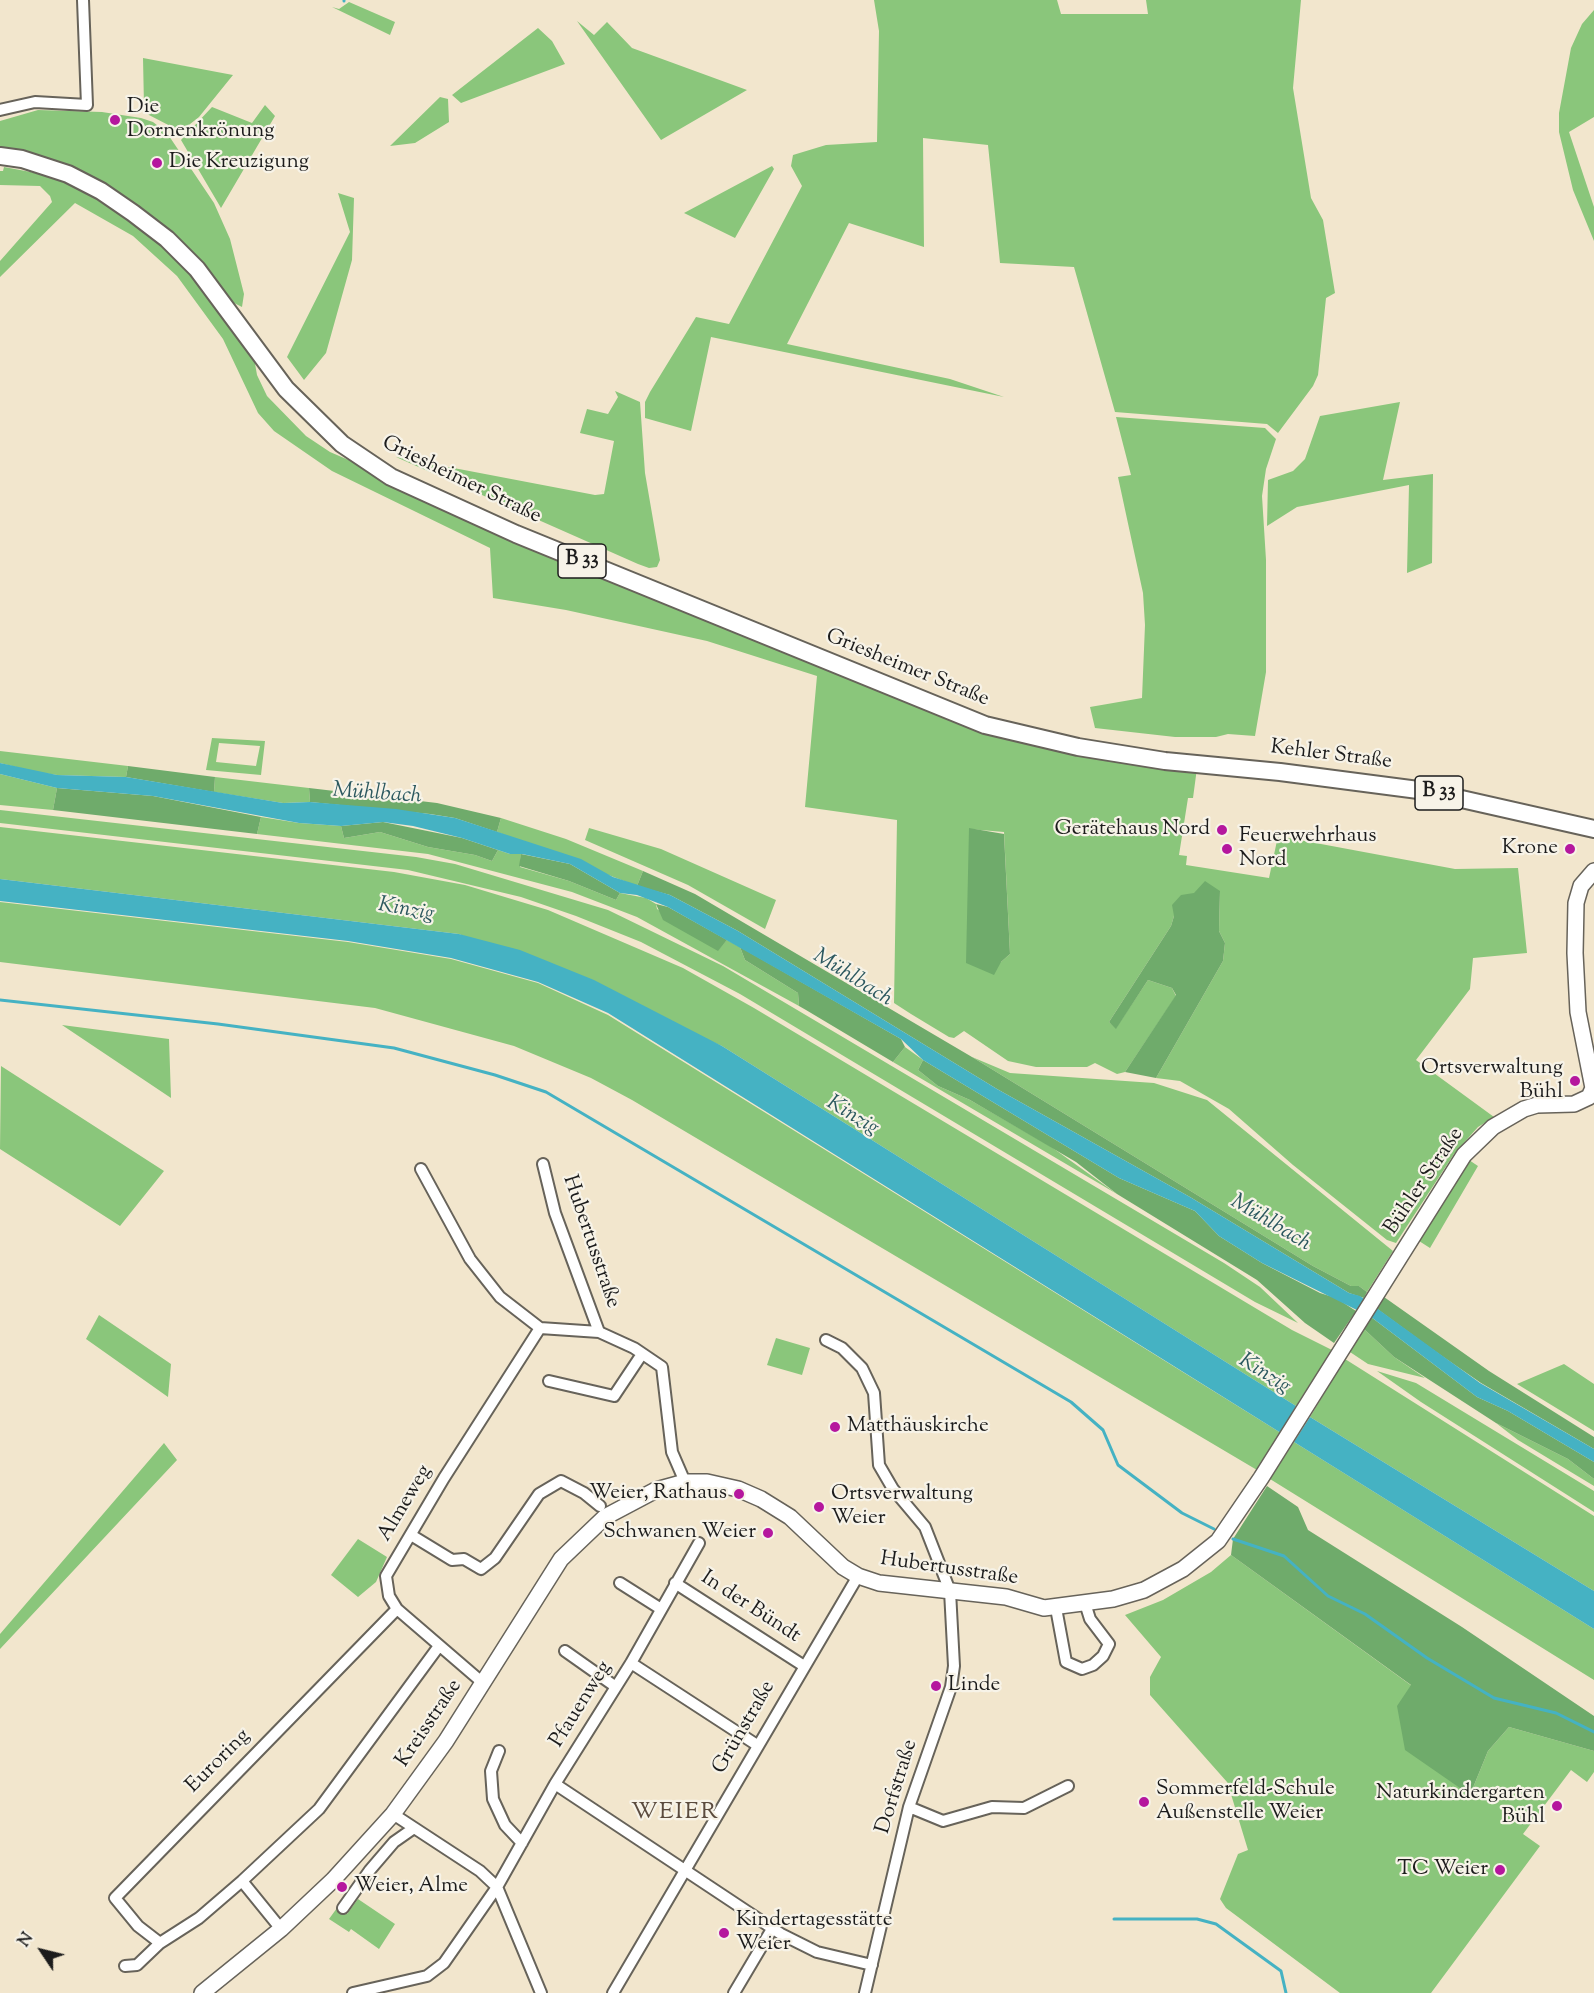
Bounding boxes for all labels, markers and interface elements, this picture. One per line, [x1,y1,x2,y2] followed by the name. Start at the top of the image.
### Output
[127,95,275,145] place label: Die Dornenkrönung
[108,113,122,127] marker: Die Dornenkrönung
[169,150,309,176] place label: Die Kreuzigung
[150,156,164,170] marker: Die Kreuzigung
[377,431,545,531] street label: Griesheimer Straße
[558,544,606,578] road number: B 33
[822,625,992,713] street label: Griesheimer Straße
[1269,736,1393,776] street label: Kehler Straße
[1415,776,1463,810] road number: B 33
[332,779,422,811] water label: Mühlbach
[1055,817,1210,843] place label: Gerätehaus Nord
[1215,823,1229,837] marker: Gerätehaus Nord
[1239,824,1377,874] place label: Feuerwehrhaus Nord
[1502,836,1558,862] place label: Krone
[1220,842,1234,856] marker: Feuerwehrhaus Nord
[1563,842,1577,856] marker: Krone
[376,893,436,929] water label: Kinzig
[807,944,897,1014] water label: Mühlbach
[1421,1056,1563,1106] place label: Ortsverwaltung Bühl
[1568,1074,1582,1088] marker: Ortsverwaltung Bühl
[821,1091,883,1143] water label: Kinzig
[1380,1124,1470,1240] street label: Bühler Straße
[555,1172,625,1312] street label: Hubertusstraße
[1225,1190,1315,1258] water label: Mühlbach
[1233,1349,1295,1401] water label: Kinzig
[847,1414,989,1440] place label: Matthäuskirche
[828,1420,842,1434] marker: Matthäuskirche
[373,1461,439,1547] street label: Almeweg
[589,1481,727,1507] place label: Weier, Rathaus
[831,1482,973,1532] place label: Ortsverwaltung Weier
[732,1487,746,1501] marker: Weier, Rathaus
[812,1500,826,1514] marker: Ortsverwaltung Weier
[603,1520,756,1546] place label: Schwanen Weier
[761,1526,775,1540] marker: Schwanen Weier
[878,1548,1020,1592] street label: Hubertusstraße
[695,1566,805,1650] street label: In der Bündt
[546,1657,618,1753] street label: Pfauenweg
[948,1673,1000,1699] place label: Linde
[391,1675,469,1773] street label: Kreisstraße
[708,1677,782,1779] street label: Grünstraße
[929,1679,943,1693] marker: Linde
[182,1725,256,1799] street label: Euroring
[872,1737,924,1837] street label: Dorfstraße
[1156,1777,1335,1827] place label: Sommerfeld-Schule Außenstelle Weier
[1376,1781,1545,1831] place label: Naturkindergarten Bühl
[1137,1795,1151,1809] marker: Sommerfeld-Schule Außenstelle Weier
[1550,1799,1564,1813] marker: Naturkindergarten Bühl
[631,1800,719,1828] district label: WEIER
[1397,1857,1488,1883] place label: TC Weier
[1493,1863,1507,1877] marker: TC Weier
[354,1874,468,1900] place label: Weier, Alme
[335,1880,349,1894] marker: Weier, Alme
[736,1908,892,1958] place label: Kindertagesstätte Weier
[12,1921,72,1981] north arrow
[717,1926,731,1940] marker: Kindertagesstätte Weier
[14,1929,40,1952] text: N

